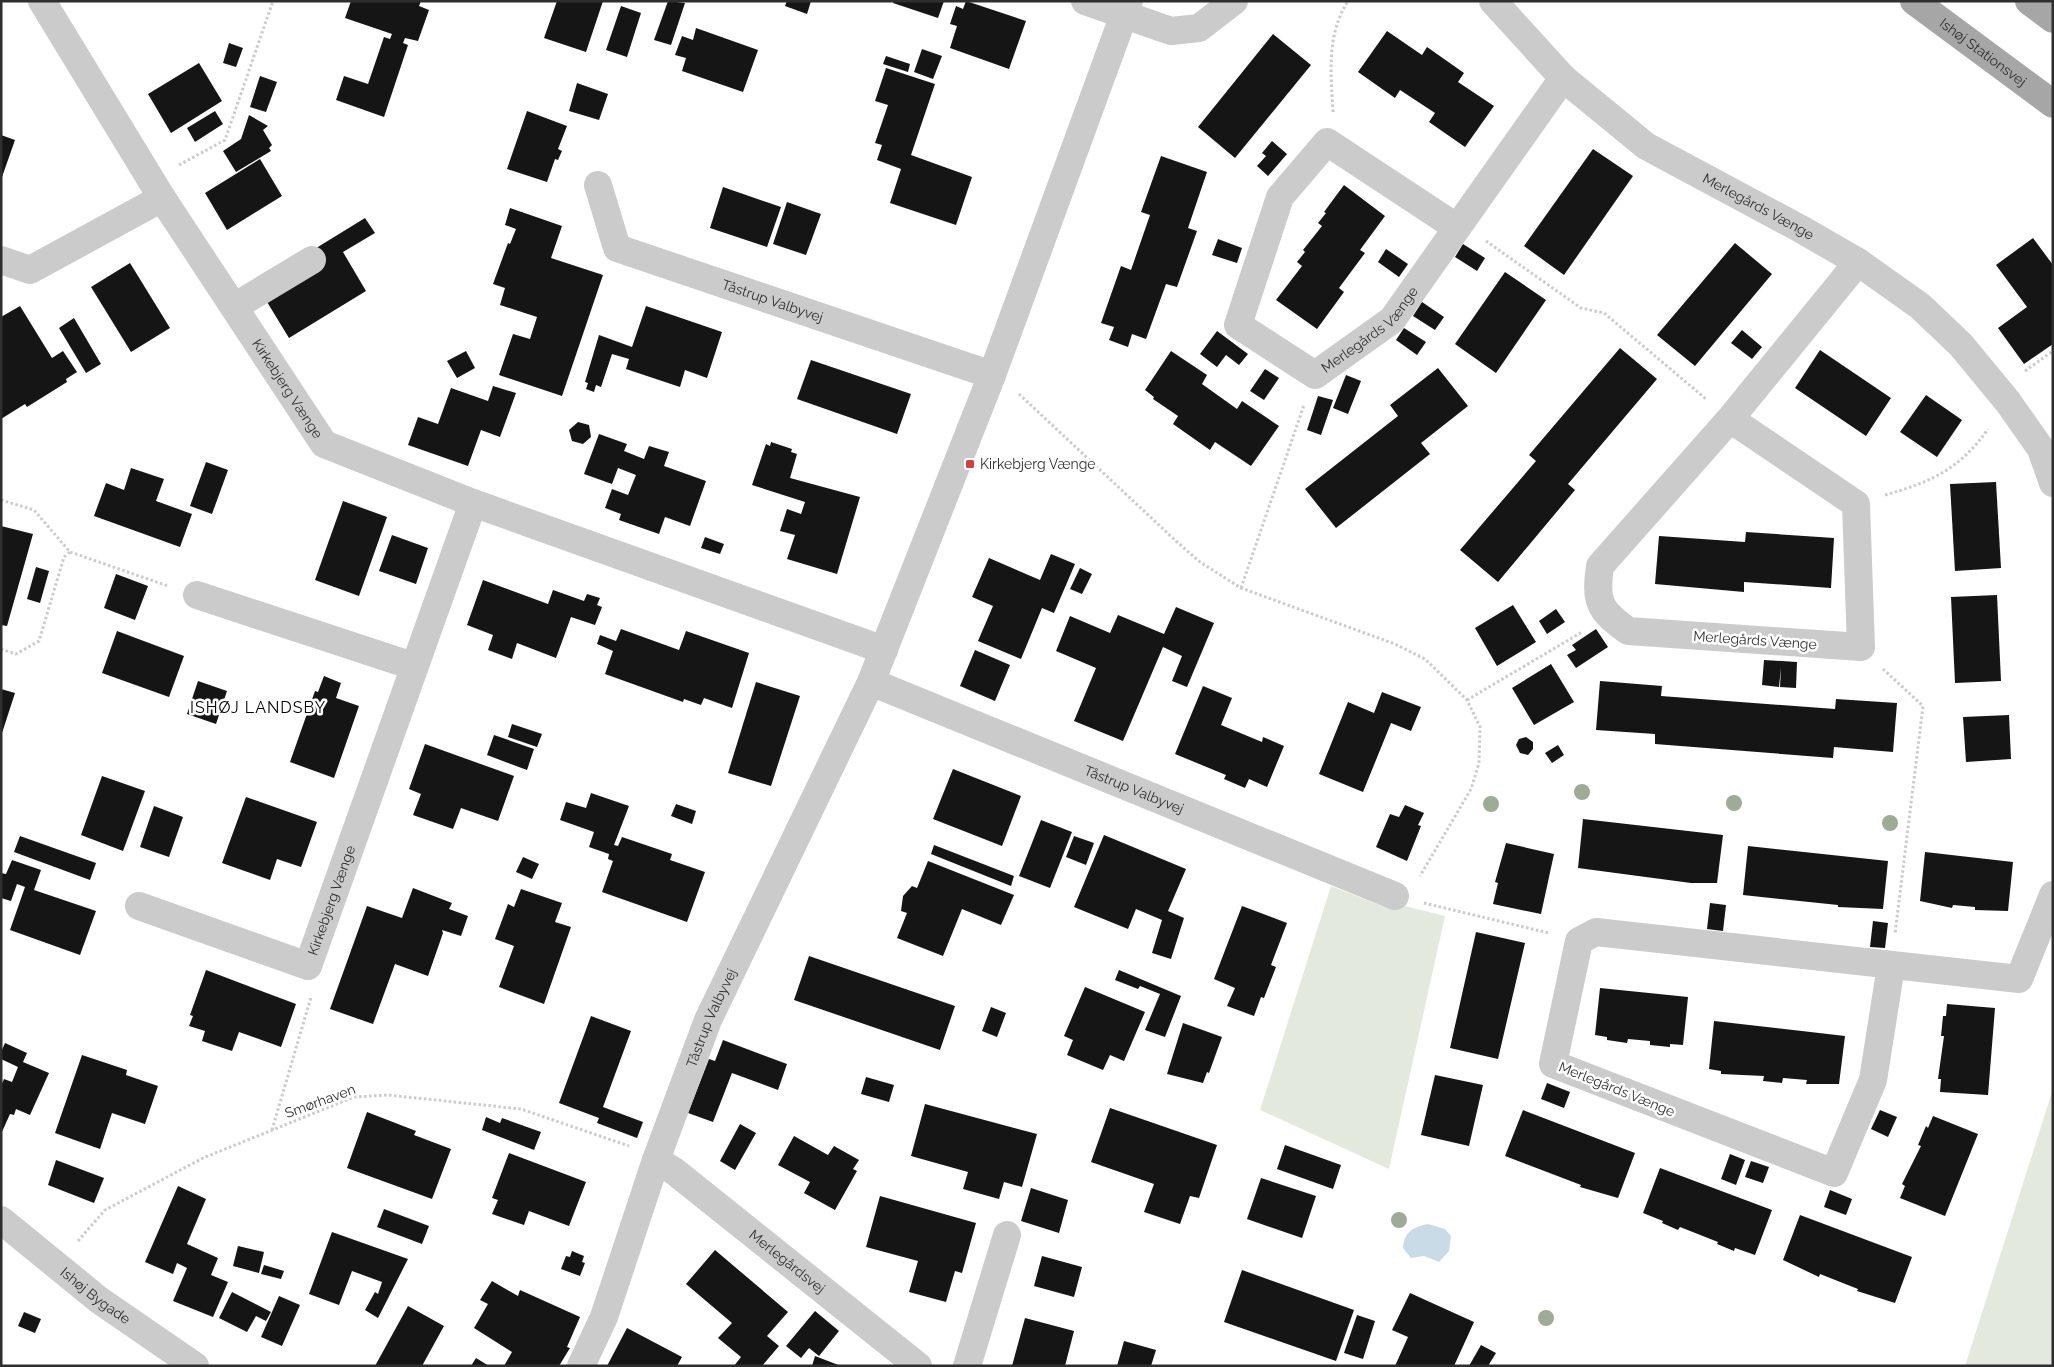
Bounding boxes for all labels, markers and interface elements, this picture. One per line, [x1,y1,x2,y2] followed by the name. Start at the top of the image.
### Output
[1937,15,2029,89] street label: Ishøj Stationsvej
[1700,170,1817,243] street label: Merlegårds Vænge
[720,276,825,325] street label: Tåstrup Valbyvej
[1318,284,1421,376] street label: Merlegårds Vænge
[249,336,326,441] street label: Kirkebjerg Vænge
[980,456,1096,472] place label: Kirkebjerg Vænge
[964,458,976,470] marker: Kirkebjerg Vænge
[1693,628,1817,652] street label: Merlegårds Vænge
[190,698,326,717] district label: ISHØJ LANDSBY
[1082,762,1186,817] street label: Tåstrup Valbyvej
[304,843,358,958] street label: Kirkebjerg Vænge
[683,966,740,1070] street label: Tåstrup Valbyvej
[1557,1058,1677,1120] street label: Merlegårds Vænge
[283,1081,357,1121] street label: Smørhaven
[746,1226,828,1297] street label: Merlegårdsvej
[57,1264,133,1327] street label: Ishøj Bygade

